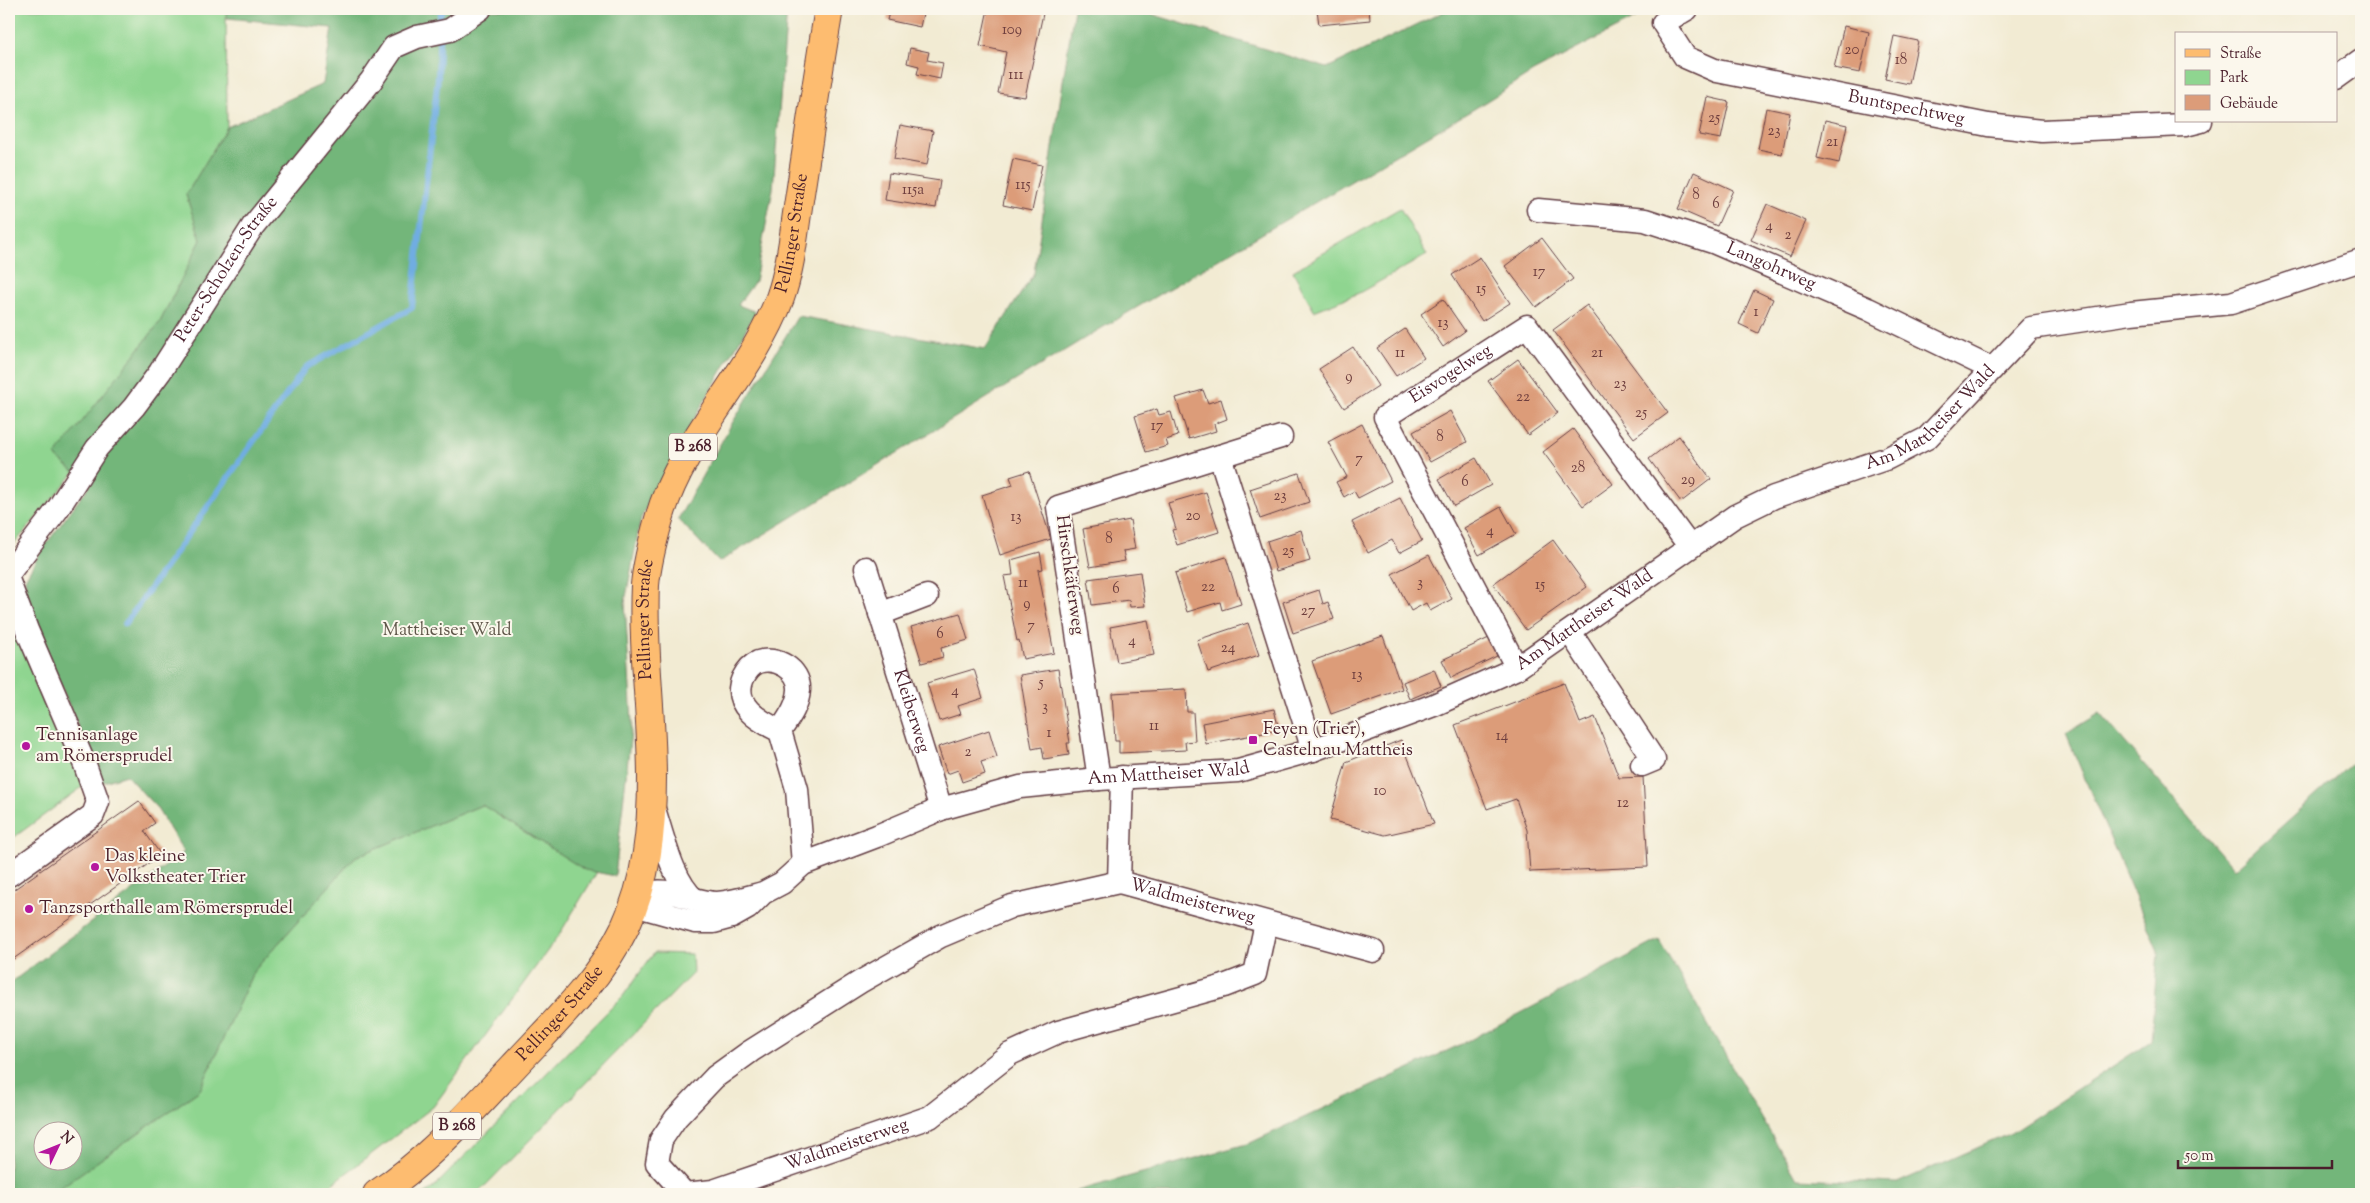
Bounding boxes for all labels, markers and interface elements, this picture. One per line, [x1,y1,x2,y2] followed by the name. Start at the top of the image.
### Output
[1002,20,1022,41] house number: 109
[2175,32,2338,122] legend
[1845,40,1860,61] house number: 20
[2220,44,2262,65] text: Straße
[1895,50,1907,71] house number: 18
[1008,65,1024,86] house number: 111
[2220,68,2249,89] text: Park
[1845,84,1967,133] street label: Buntspechtweg
[2220,94,2278,115] text: Gebäude
[1708,108,1720,129] house number: 25
[1767,121,1781,142] house number: 23
[1826,132,1838,153] house number: 21
[769,172,816,296] street label: Pellinger Straße
[1015,175,1031,196] house number: 115
[902,180,924,201] house number: 115a
[1692,185,1700,206] house number: 8
[169,191,285,348] street label: Peter-Scholzen-Straße
[1712,194,1720,215] house number: 6
[1765,216,1773,237] house number: 4
[1784,225,1792,246] house number: 2
[1722,236,1820,298] street label: Langohrweg
[1533,262,1546,283] house number: 17
[1476,279,1486,300] house number: 15
[1753,302,1759,323] house number: 1
[1437,313,1449,334] house number: 13
[1404,338,1498,411] street label: Eisvogelweg
[1395,343,1405,364] house number: 11
[1591,343,1603,364] house number: 21
[1862,360,2002,478] street label: Am Mattheiser Wald
[1345,367,1353,388] house number: 9
[1613,374,1627,395] house number: 23
[1516,387,1530,408] house number: 22
[1635,403,1647,424] house number: 25
[1151,416,1164,437] house number: 17
[1436,427,1444,448] house number: 8
[669,434,717,461] road number: B 268
[1355,449,1363,470] house number: 7
[1571,458,1585,479] house number: 28
[1681,470,1695,491] house number: 29
[1461,472,1469,493] house number: 6
[1273,486,1287,507] house number: 23
[1186,506,1201,527] house number: 20
[1010,507,1022,528] house number: 13
[1048,513,1090,637] street label: Hirschkäferweg
[1486,521,1494,542] house number: 4
[1105,529,1113,550] house number: 8
[1282,541,1294,562] house number: 25
[631,557,662,681] street label: Pellinger Straße
[1511,564,1659,678] street label: Am Mattheiser Wald
[1018,573,1028,594] house number: 11
[1417,573,1423,594] house number: 3
[1535,575,1545,596] house number: 15
[1201,577,1215,598] house number: 22
[1112,579,1120,600] house number: 6
[1023,594,1031,615] house number: 9
[1301,601,1316,622] house number: 27
[1027,616,1035,637] house number: 7
[382,618,512,644] park label: Mattheiser Wald
[936,624,944,645] house number: 6
[1128,631,1136,652] house number: 4
[1221,638,1236,659] house number: 24
[1351,665,1363,686] house number: 13
[885,666,936,757] street label: Kleiberweg
[1037,673,1044,694] house number: 5
[951,681,959,702] house number: 4
[1042,697,1048,718] house number: 3
[1149,716,1159,737] house number: 11
[1263,717,1413,764] place label: Feyen (Trier), Castelnau Mattheis
[36,723,173,770] place label: Tennisanlage am Römersprudel
[1046,723,1052,744] house number: 1
[1496,726,1509,747] house number: 14
[1247,734,1259,746] marker: Feyen (Trier), Castelnau Mattheis
[20,740,32,752] marker: Tennisanlage am Römersprudel
[964,742,972,763] house number: 2
[1086,755,1253,793] street label: Am Mattheiser Wald
[1374,781,1387,802] house number: 10
[1617,793,1629,814] house number: 12
[105,844,246,891] place label: Das kleine Volkstheater Trier
[89,861,101,873] marker: Das kleine Volkstheater Trier
[1127,872,1258,931] street label: Waldmeisterweg
[39,896,293,922] place label: Tanzsporthalle am Römersprudel
[23,903,35,915] marker: Tanzsporthalle am Römersprudel
[511,961,611,1068] street label: Pellinger Straße
[433,1112,481,1140] road number: B 268
[781,1112,912,1179] street label: Waldmeisterweg
[32,1120,82,1170] north arrow
[55,1128,77,1149] text: N
[2178,1138,2331,1170] scale bar
[2184,1146,2214,1167] text: 50 m

